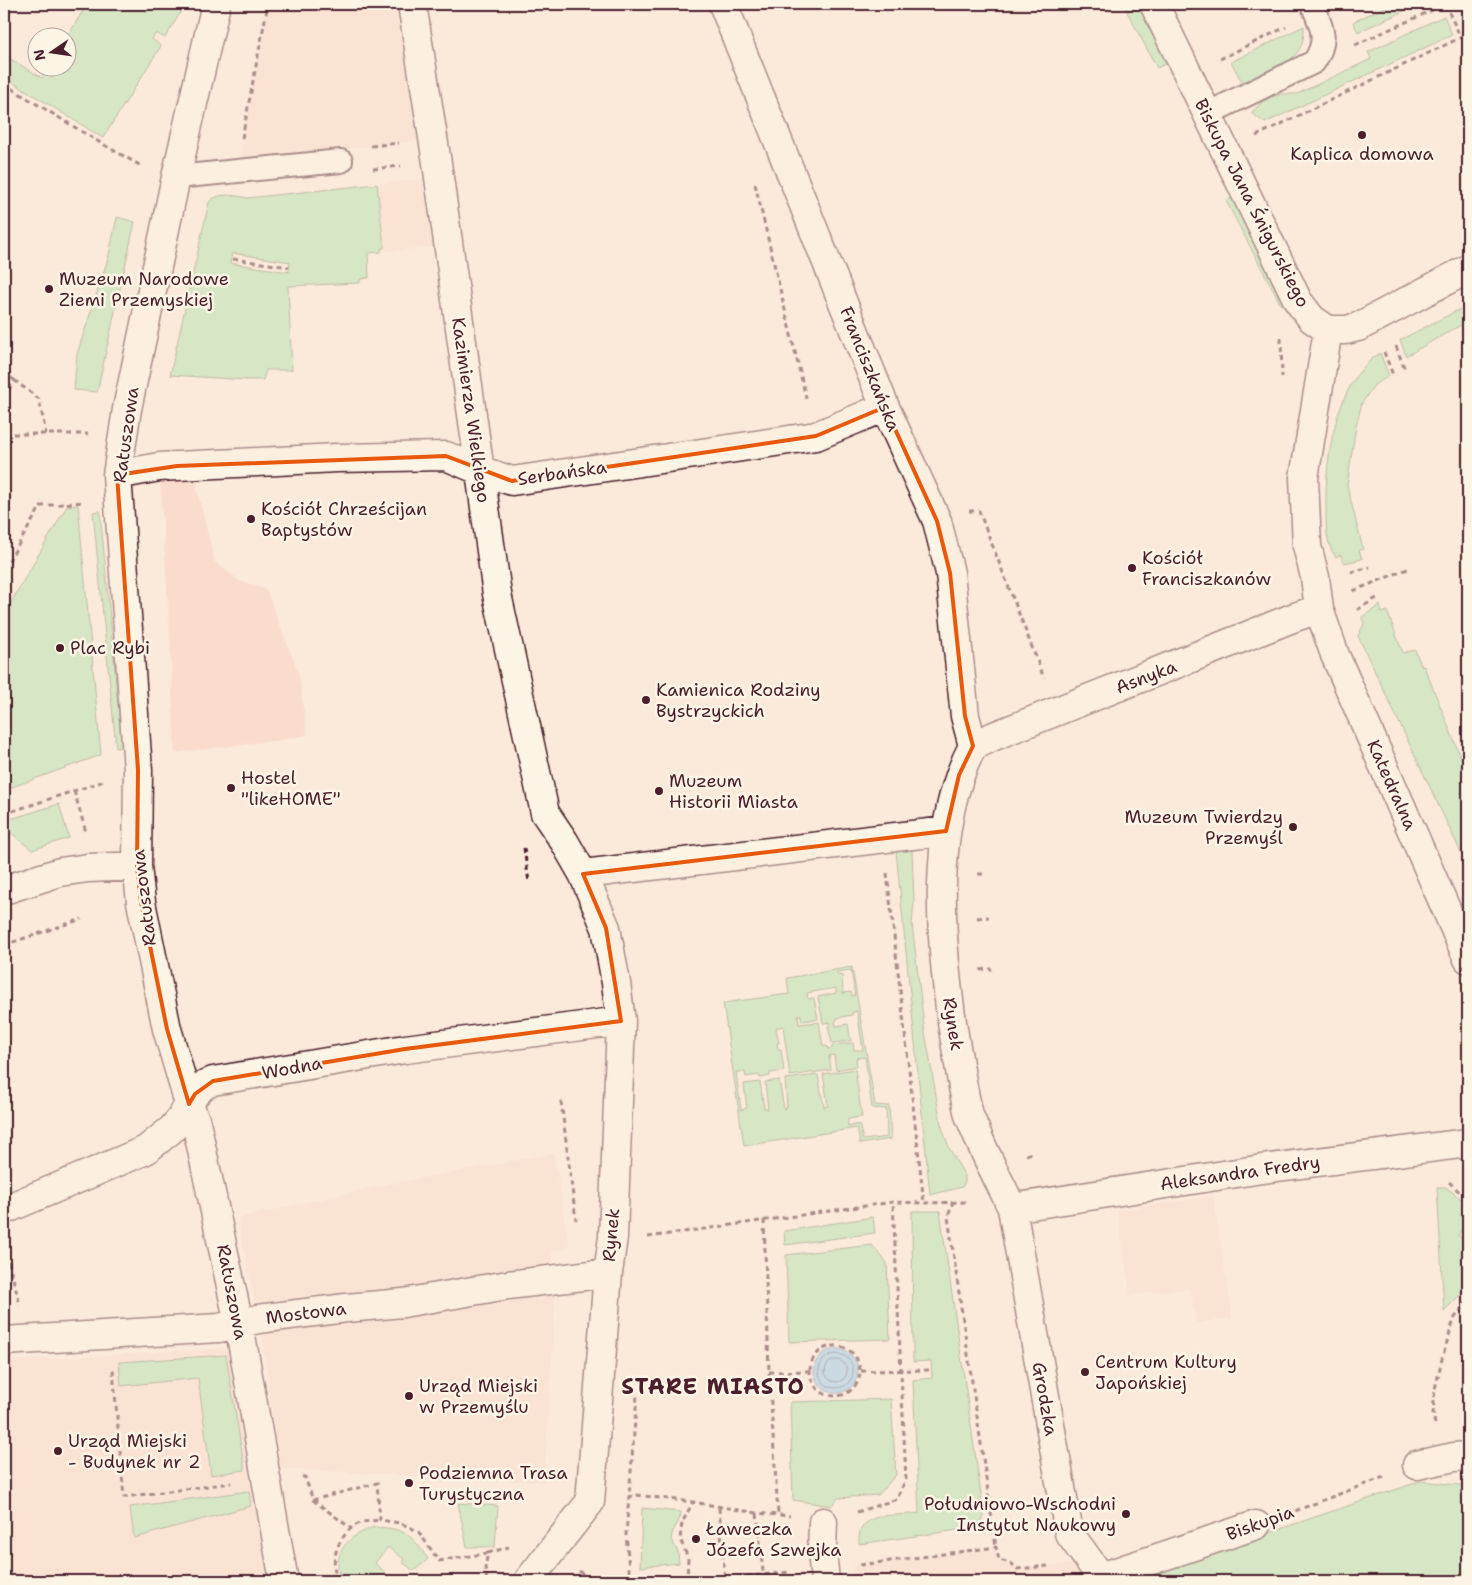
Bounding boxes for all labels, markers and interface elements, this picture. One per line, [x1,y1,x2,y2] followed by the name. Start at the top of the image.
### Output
[28,28,78,78] north arrow
[29,47,49,62] text: N
[1189,95,1315,311] street label: Biskupa Jana Śnigurskiego
[1356,129,1368,141] marker: Kaplica domowa
[1290,142,1434,166] place label: Kaplica domowa
[59,267,229,312] place label: Muzeum Narodowe Ziemi Przemyskiej
[43,283,55,295] marker: Muzeum Narodowe Ziemi Przemyskiej
[834,303,906,435] street label: Franciszkańska
[446,316,496,504] street label: Kazimierza Wielkiego
[107,385,145,485] street label: Ratuszowa
[516,455,608,491] street label: Serbańska
[261,497,427,542] place label: Kościół Chrześcijan Baptystów
[245,513,257,525] marker: Kościół Chrześcijan Baptystów
[1142,546,1272,591] place label: Kościół Franciszkanów
[1126,562,1138,574] marker: Kościół Franciszkanów
[70,636,150,660] place label: Plac Rybi
[54,642,66,654] marker: Plac Rybi
[1112,654,1180,700] street label: Asnyka
[656,678,821,723] place label: Kamienica Rodziny Bystrzyckich
[640,694,652,706] marker: Kamienica Rodziny Bystrzyckich
[1361,736,1423,834] street label: Katedralna
[241,766,341,811] place label: Hostel "likeHOME"
[669,769,798,814] place label: Muzeum Historii Miasta
[225,782,237,794] marker: Hostel "likeHOME"
[653,785,665,797] marker: Muzeum Historii Miasta
[1124,805,1284,850] place label: Muzeum Twierdzy Przemyśl
[1287,821,1299,833] marker: Muzeum Twierdzy Przemyśl
[126,849,162,947] street label: Ratuszowa
[937,996,969,1052] street label: Rynek
[260,1051,324,1085] street label: Wodna
[1158,1150,1322,1196] street label: Aleksandra Fredry
[597,1207,625,1263] street label: Rynek
[211,1242,253,1342] street label: Ratuszowa
[264,1296,348,1330] street label: Mostowa
[1095,1350,1237,1395] place label: Centrum Kultury Japońskiej
[1027,1360,1063,1438] street label: Grodzka
[1079,1366,1091,1378] marker: Centrum Kultury Japońskiej
[621,1372,805,1401] district label: STARE MIASTO
[419,1374,538,1419] place label: Urząd Miejski w Przemyślu
[403,1390,415,1402] marker: Urząd Miejski w Przemyślu
[68,1429,201,1474] place label: Urząd Miejski - Budynek nr 2
[52,1445,64,1457] marker: Urząd Miejski - Budynek nr 2
[419,1461,568,1506] place label: Podziemna Trasa Turystyczna
[403,1477,415,1489] marker: Podziemna Trasa Turystyczna
[924,1492,1116,1537] place label: Południowo-Wschodni Instytut Naukowy
[1223,1500,1297,1546] street label: Biskupia
[1120,1508,1132,1520] marker: Południowo-Wschodni Instytut Naukowy
[705,1517,842,1562] place label: Ławeczka Józefa Szwejka
[690,1533,702,1545] marker: Ławeczka Józefa Szwejka

